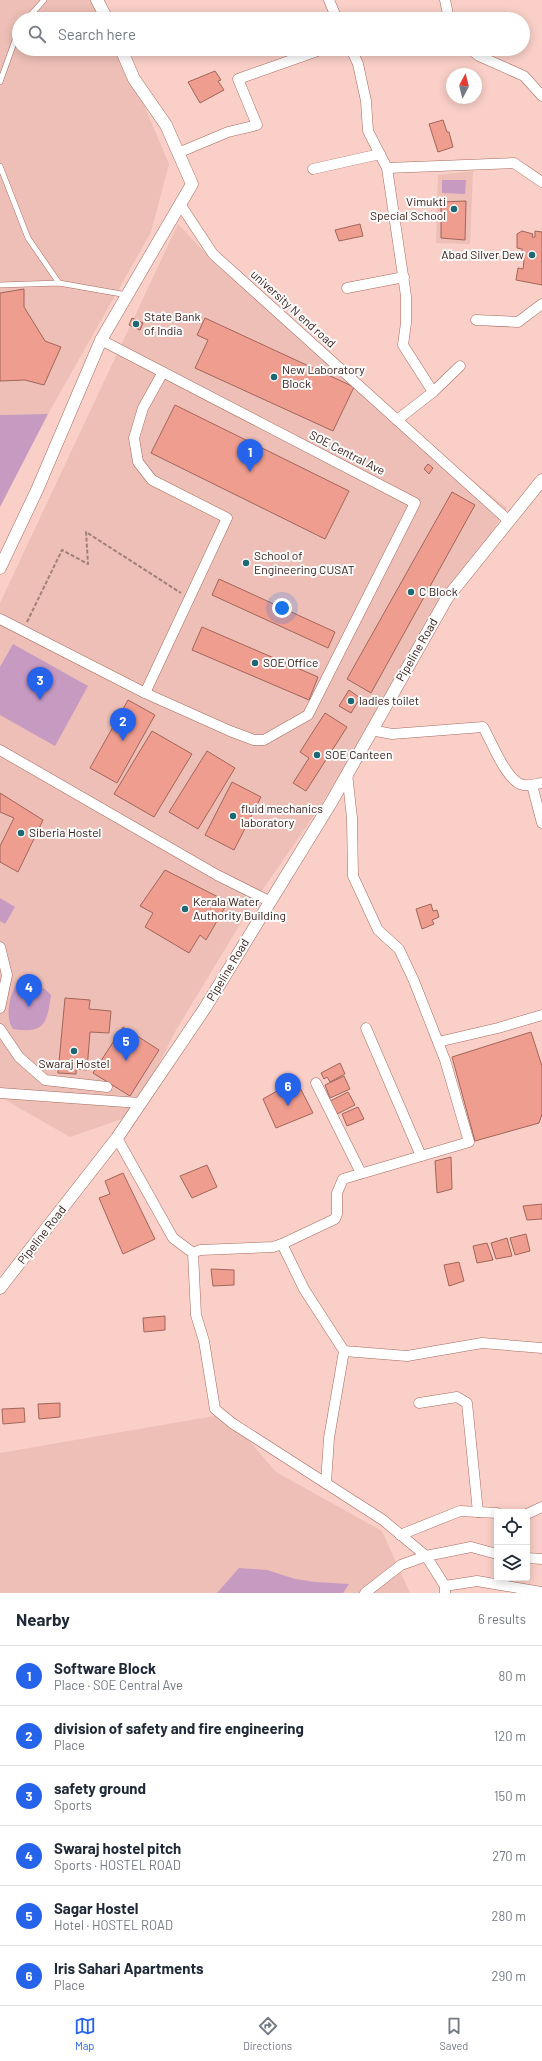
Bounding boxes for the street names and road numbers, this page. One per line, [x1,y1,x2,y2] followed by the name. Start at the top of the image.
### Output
[248,267,339,350] street label: university N end road
[307,427,388,477] street label: SOE Central Ave
[392,615,440,684] street label: Pipeline Road
[203,936,251,1003] street label: Pipeline Road
[14,1202,68,1267] street label: Pipeline Road

